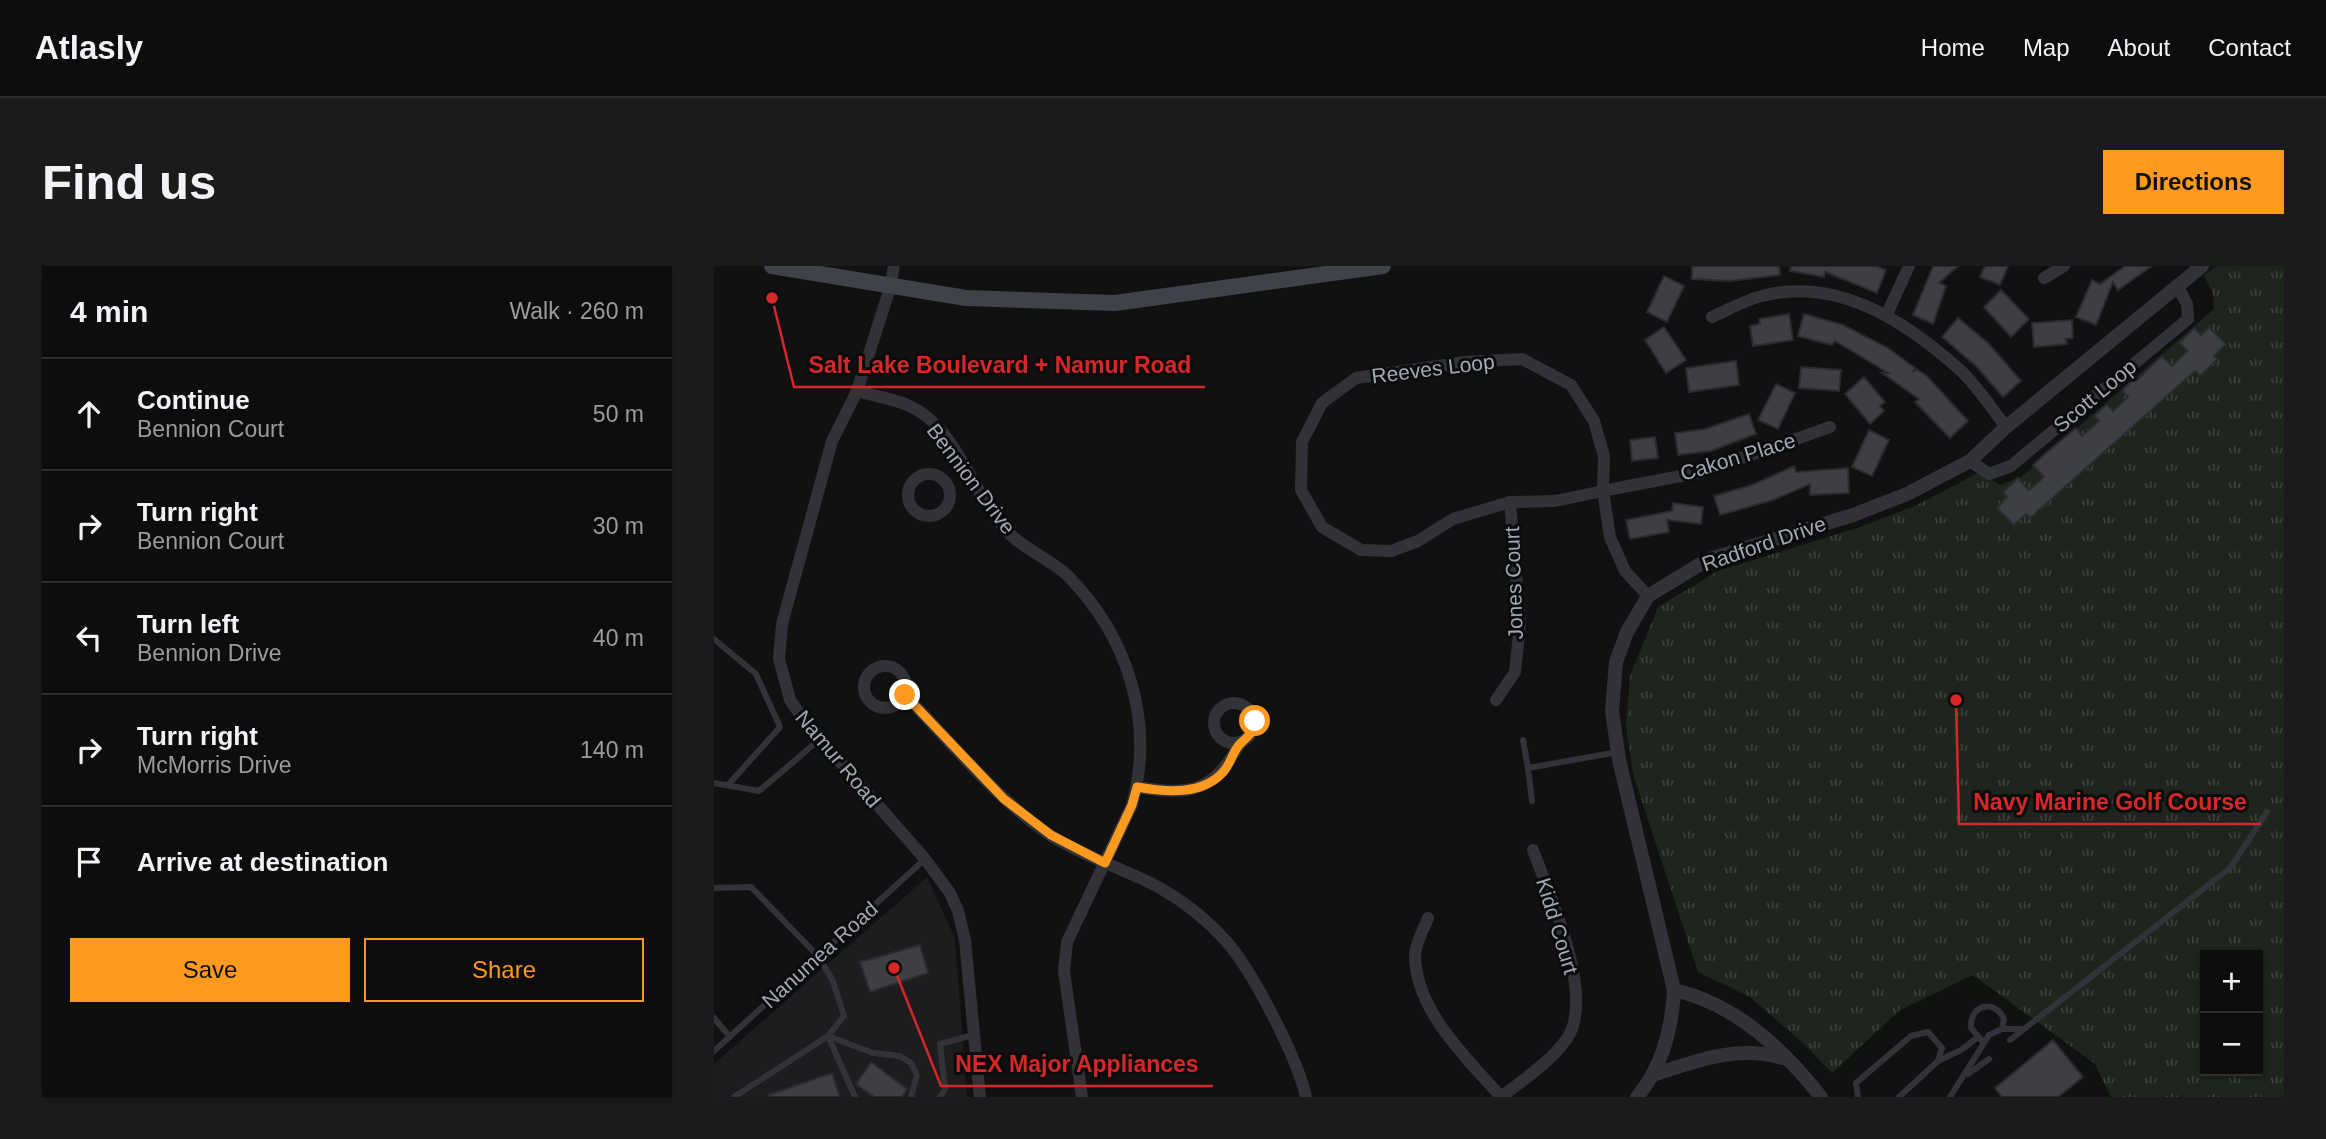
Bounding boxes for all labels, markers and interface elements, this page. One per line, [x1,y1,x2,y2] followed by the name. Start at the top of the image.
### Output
[35,29,143,66] text: Atlasly
[1921,34,1985,61] text: Home
[2023,34,2070,61] text: Map
[2108,34,2170,61] text: About
[2208,34,2291,61] text: Contact
[2103,150,2284,214] button: Directions
[42,155,216,209] text: Find us
[70,295,148,328] text: 4 min
[509,298,644,324] text: Walk · 260 m
[794,343,1205,387] callout: Salt Lake Boulevard + Namur Road
[1370,350,1496,387] street label: Reeves Loop
[809,352,1191,378] text: Salt Lake Boulevard + Namur Road
[2049,355,2141,437] street label: Scott Loop
[137,385,250,415] text: Continue
[70,395,108,433] icon: ahead
[593,401,644,427] text: 50 m
[137,416,284,442] text: Bennion Court
[923,419,1020,538] street label: Bennion Drive
[1678,428,1798,485] street label: Cakon Place
[137,497,258,527] text: Turn right
[70,507,108,545] icon: right
[1699,512,1829,575] street label: Radford Drive
[593,513,644,539] text: 30 m
[1500,526,1527,640] street label: Jones Court
[137,528,284,554] text: Bennion Court
[137,609,239,639] text: Turn left
[70,619,108,657] icon: left
[593,625,644,651] text: 40 m
[137,640,281,666] text: Bennion Drive
[889,679,920,710] route end
[1239,705,1270,736] route start
[791,706,885,812] street label: Namur Road
[137,721,258,751] text: Turn right
[70,731,108,769] icon: right
[580,737,644,763] text: 140 m
[137,752,292,778] text: McMorris Drive
[1959,780,2261,824] callout: Navy Marine Golf Course
[1973,789,2247,815] text: Navy Marine Golf Course
[70,843,108,881] icon: arrive
[137,847,388,877] text: Arrive at destination
[1532,875,1583,977] street label: Kidd Court
[757,897,882,1012] street label: Nanumea Road
[70,938,350,1002] button: Save
[364,938,644,1002] button: Share
[2200,950,2263,1076] map controls
[2200,950,2263,1013] button: +
[2200,1013,2263,1076] button: −
[941,1042,1213,1086] callout: NEX Major Appliances
[955,1051,1199,1077] text: NEX Major Appliances

